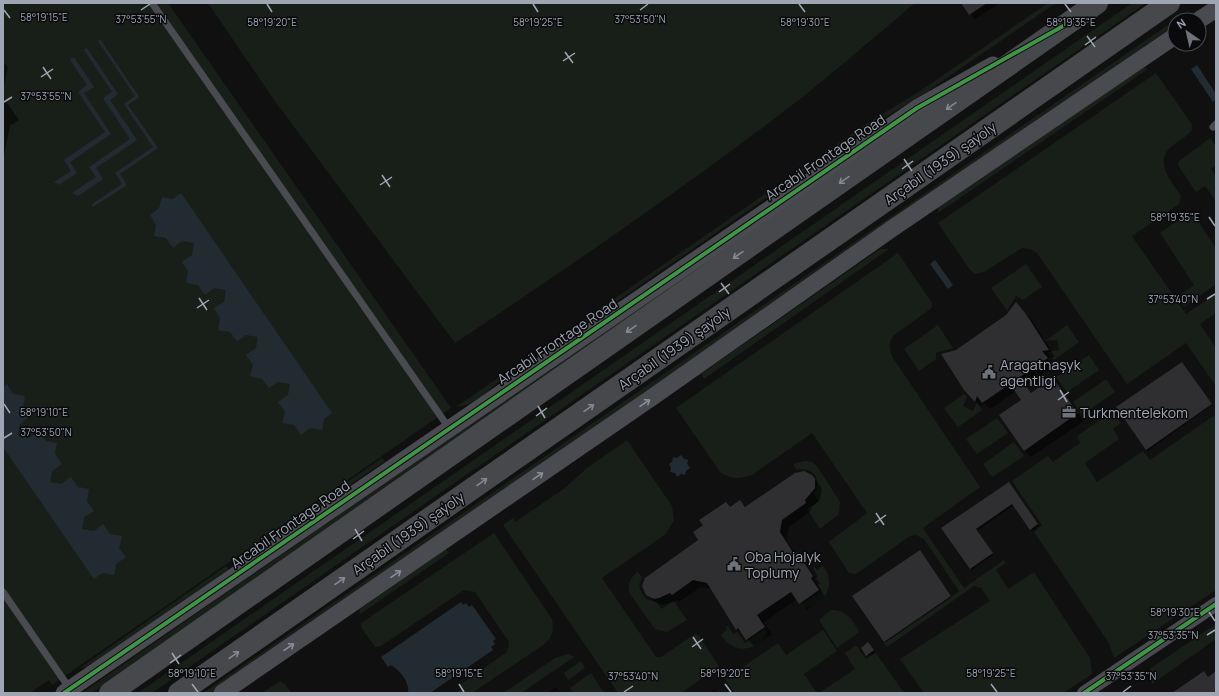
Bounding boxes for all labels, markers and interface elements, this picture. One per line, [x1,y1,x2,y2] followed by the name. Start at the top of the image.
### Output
[20,10,68,24] text: 58°19'15"E
[116,12,167,26] text: 37°53'55"N
[614,12,666,26] text: 37°53'50"N
[1167,12,1207,52] north arrow
[247,15,297,29] text: 58°19'20"E
[513,15,563,29] text: 58°19'25"E
[780,15,830,29] text: 58°19'30"E
[1046,15,1096,29] text: 58°19'35"E
[1174,15,1189,32] text: N
[21,89,72,103] text: 37°53'55"N
[945,102,956,110] one-way arrow
[761,110,889,204] street label: Arcabil Frontage Road
[880,117,1000,209] street label: Arçabil (1939) şaýoly
[839,176,850,184] one-way arrow
[1150,210,1200,224] text: 58°19'35"E
[732,251,743,259] one-way arrow
[1148,292,1198,306] text: 37°53'40"N
[493,294,621,388] street label: Arcabil Frontage Road
[614,302,734,394] street label: Arçabil (1939) şaýoly
[626,325,637,333] one-way arrow
[1000,355,1082,390] place label: Aragatnaşyk agentligi
[981,364,997,380] public building icon: Aragatnaşyk agentligi
[639,399,650,407] one-way arrow
[1080,403,1188,422] place label: Turkmentelekom
[583,404,594,412] one-way arrow
[1061,404,1077,420] office icon: Turkmentelekom
[20,405,68,419] text: 58°19'10"E
[20,425,72,439] text: 37°53'50"N
[532,472,543,480] one-way arrow
[227,476,353,572] street label: Arcabil Frontage Road
[476,478,487,487] one-way arrow
[348,487,468,579] street label: Arçabil (1939) şaýoly
[745,547,822,582] place label: Oba Hojalyk Toplumy
[726,556,742,572] public building icon: Oba Hojalyk Toplumy
[390,570,401,578] one-way arrow
[335,577,346,585] one-way arrow
[1150,605,1200,619] text: 58°19'30"E
[1148,628,1198,642] text: 37°53'35"N
[283,643,294,651] one-way arrow
[228,651,239,659] one-way arrow
[168,666,216,680] text: 58°19'10"E
[435,666,483,680] text: 58°19'15"E
[700,666,750,680] text: 58°19'20"E
[966,666,1016,680] text: 58°19'25"E
[608,669,658,683] text: 37°53'40"N
[1106,669,1156,683] text: 37°53'35"N

